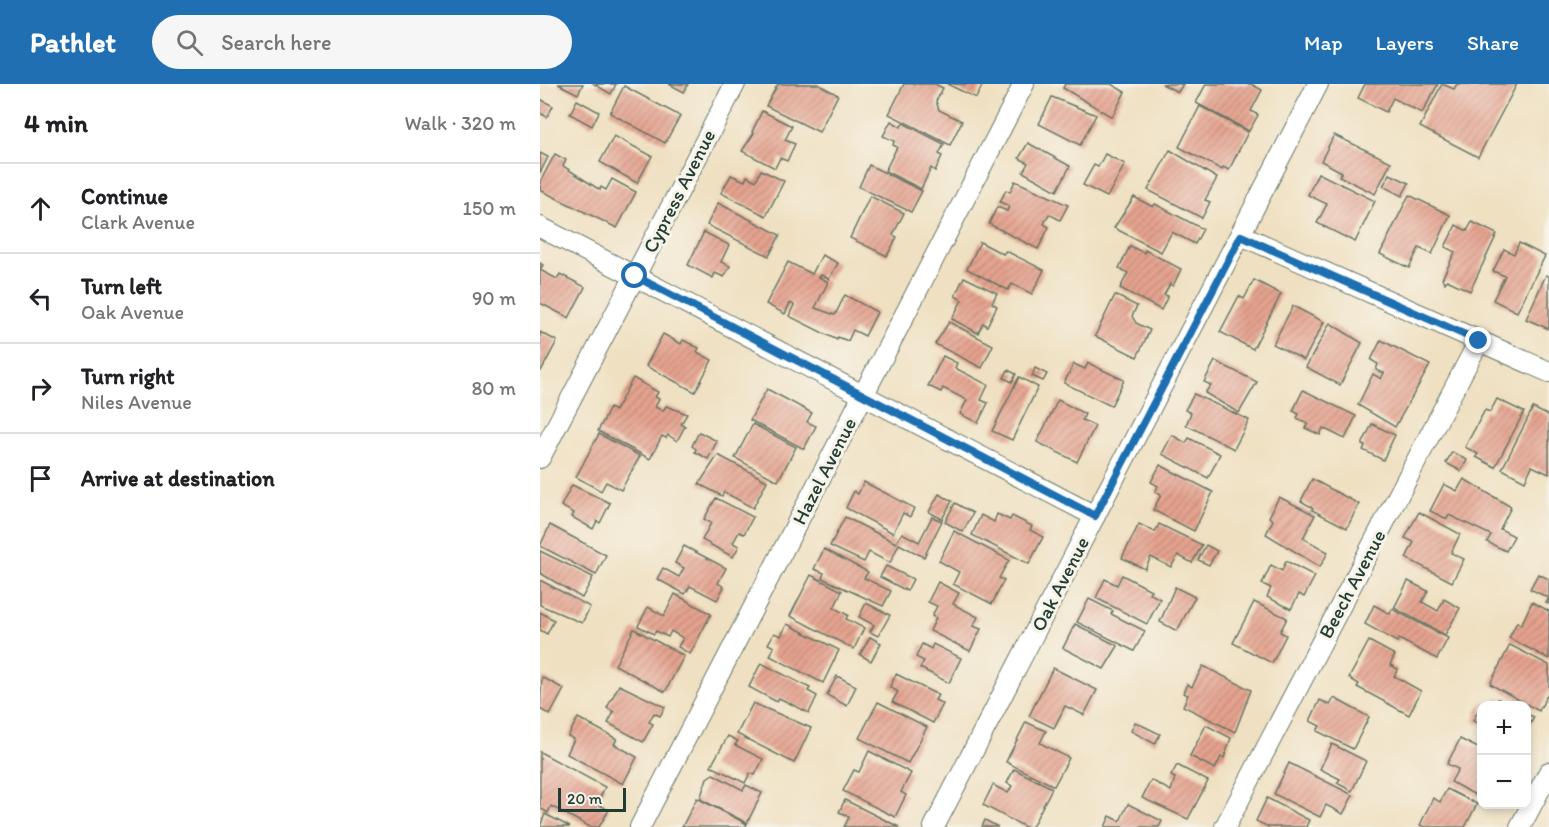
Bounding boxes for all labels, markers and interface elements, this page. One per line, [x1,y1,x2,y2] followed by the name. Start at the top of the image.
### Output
[152,15,572,69] search box
[30,25,116,59] text: Pathlet
[173,26,206,59] icon: search
[221,29,331,56] text: Search here
[1304,30,1343,55] text: Map
[1376,30,1434,55] text: Layers
[1467,30,1519,55] text: Share
[24,107,88,139] text: 4 min
[404,111,516,135] text: Walk · 320 m
[638,125,720,257] street label: Cypress Avenue
[81,183,168,210] text: Continue
[24,192,57,225] icon: ahead
[463,196,516,220] text: 150 m
[81,210,195,234] text: Clark Avenue
[621,262,647,288] route start
[81,273,162,300] text: Turn left
[24,282,57,315] icon: left
[472,286,516,310] text: 90 m
[81,300,184,324] text: Oak Avenue
[1465,327,1491,353] route end
[81,363,175,390] text: Turn right
[24,372,57,405] icon: right
[471,376,516,400] text: 80 m
[81,390,192,414] text: Niles Avenue
[787,414,861,528] street label: Hazel Avenue
[24,462,57,495] icon: arrive
[81,465,275,492] text: Arrive at destination
[1313,526,1391,642] street label: Beech Avenue
[1026,533,1094,635] street label: Oak Avenue
[1477,701,1531,809] map controls
[1477,701,1531,755] button: +
[1477,755,1531,809] button: −
[558,785,626,812] scale bar
[567,789,602,808] text: 20 m

